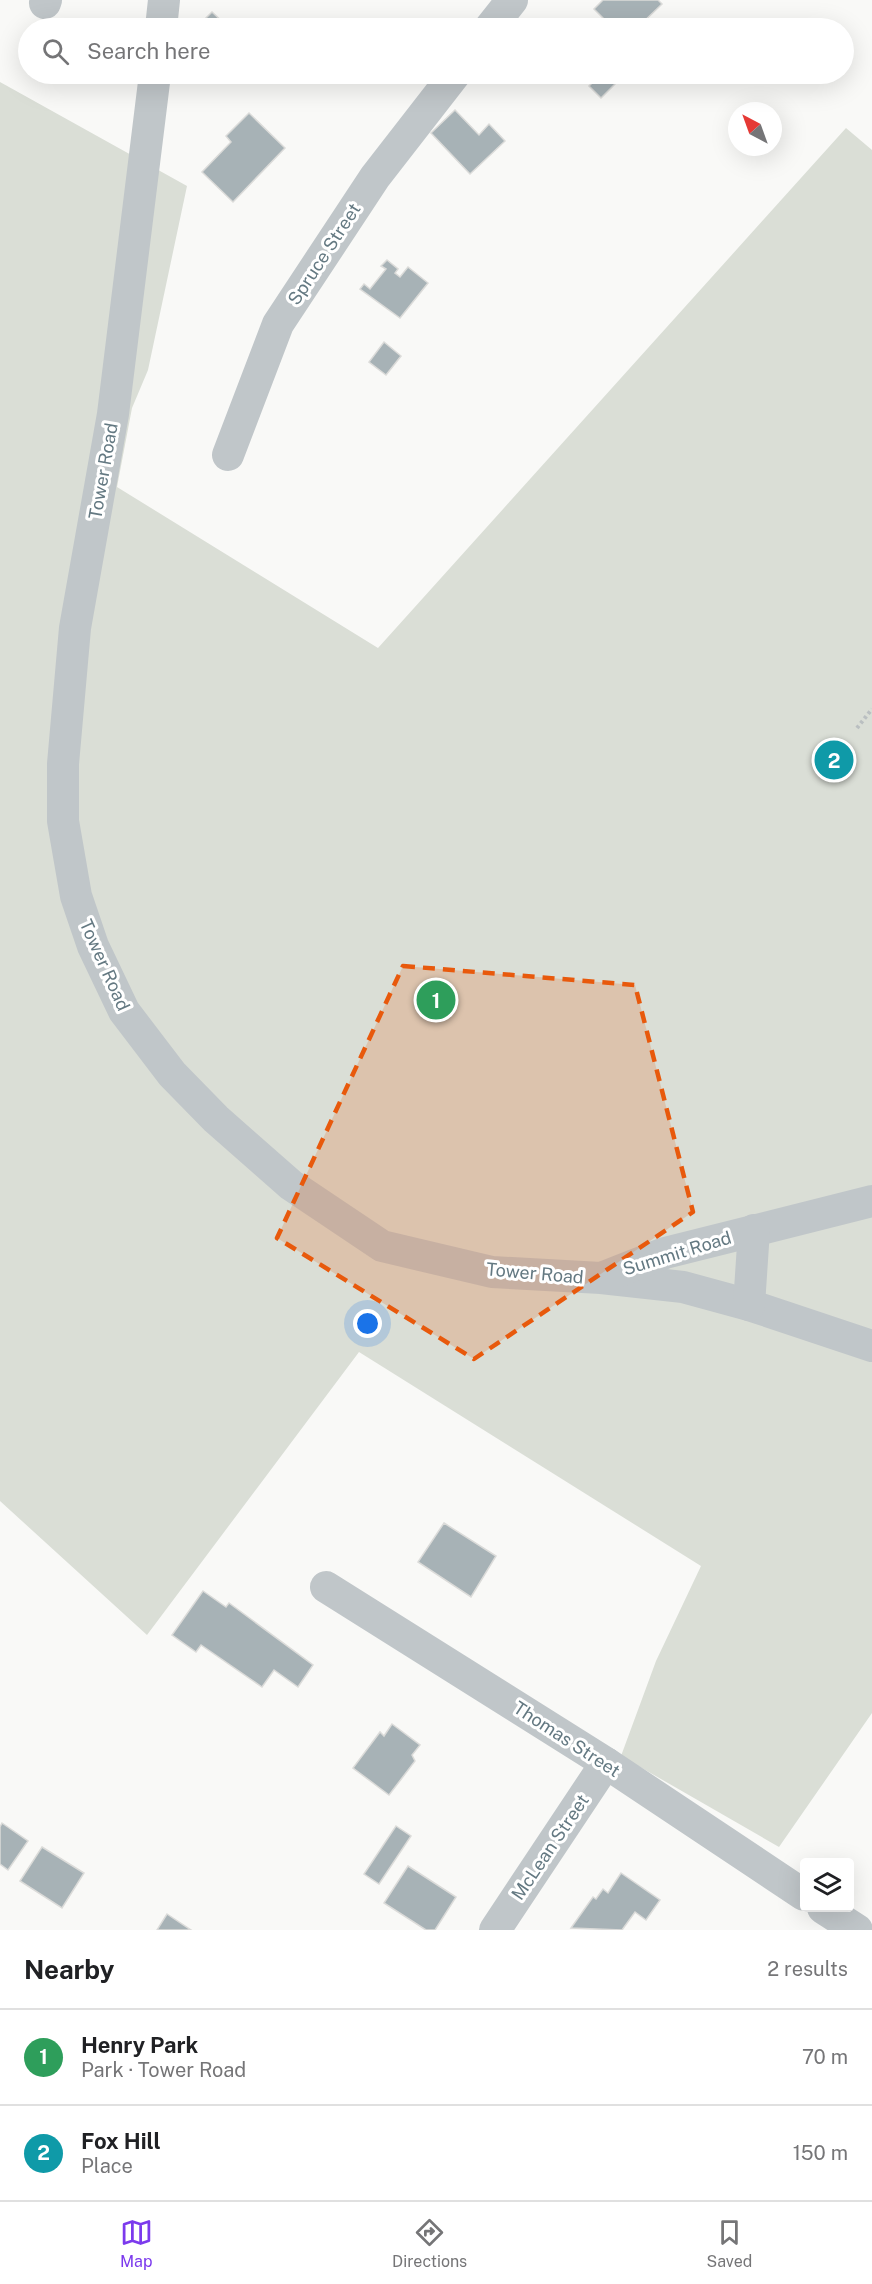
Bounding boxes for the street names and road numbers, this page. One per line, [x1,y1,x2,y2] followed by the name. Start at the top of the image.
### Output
[283,199,365,309] street label: Spruce Street
[84,421,122,521] street label: Tower Road
[76,916,134,1014] street label: Tower Road
[620,1227,734,1279] street label: Summit Road
[485,1258,585,1288] street label: Tower Road
[510,1697,624,1781] street label: Thomas Street
[507,1790,593,1904] street label: McLean Street

